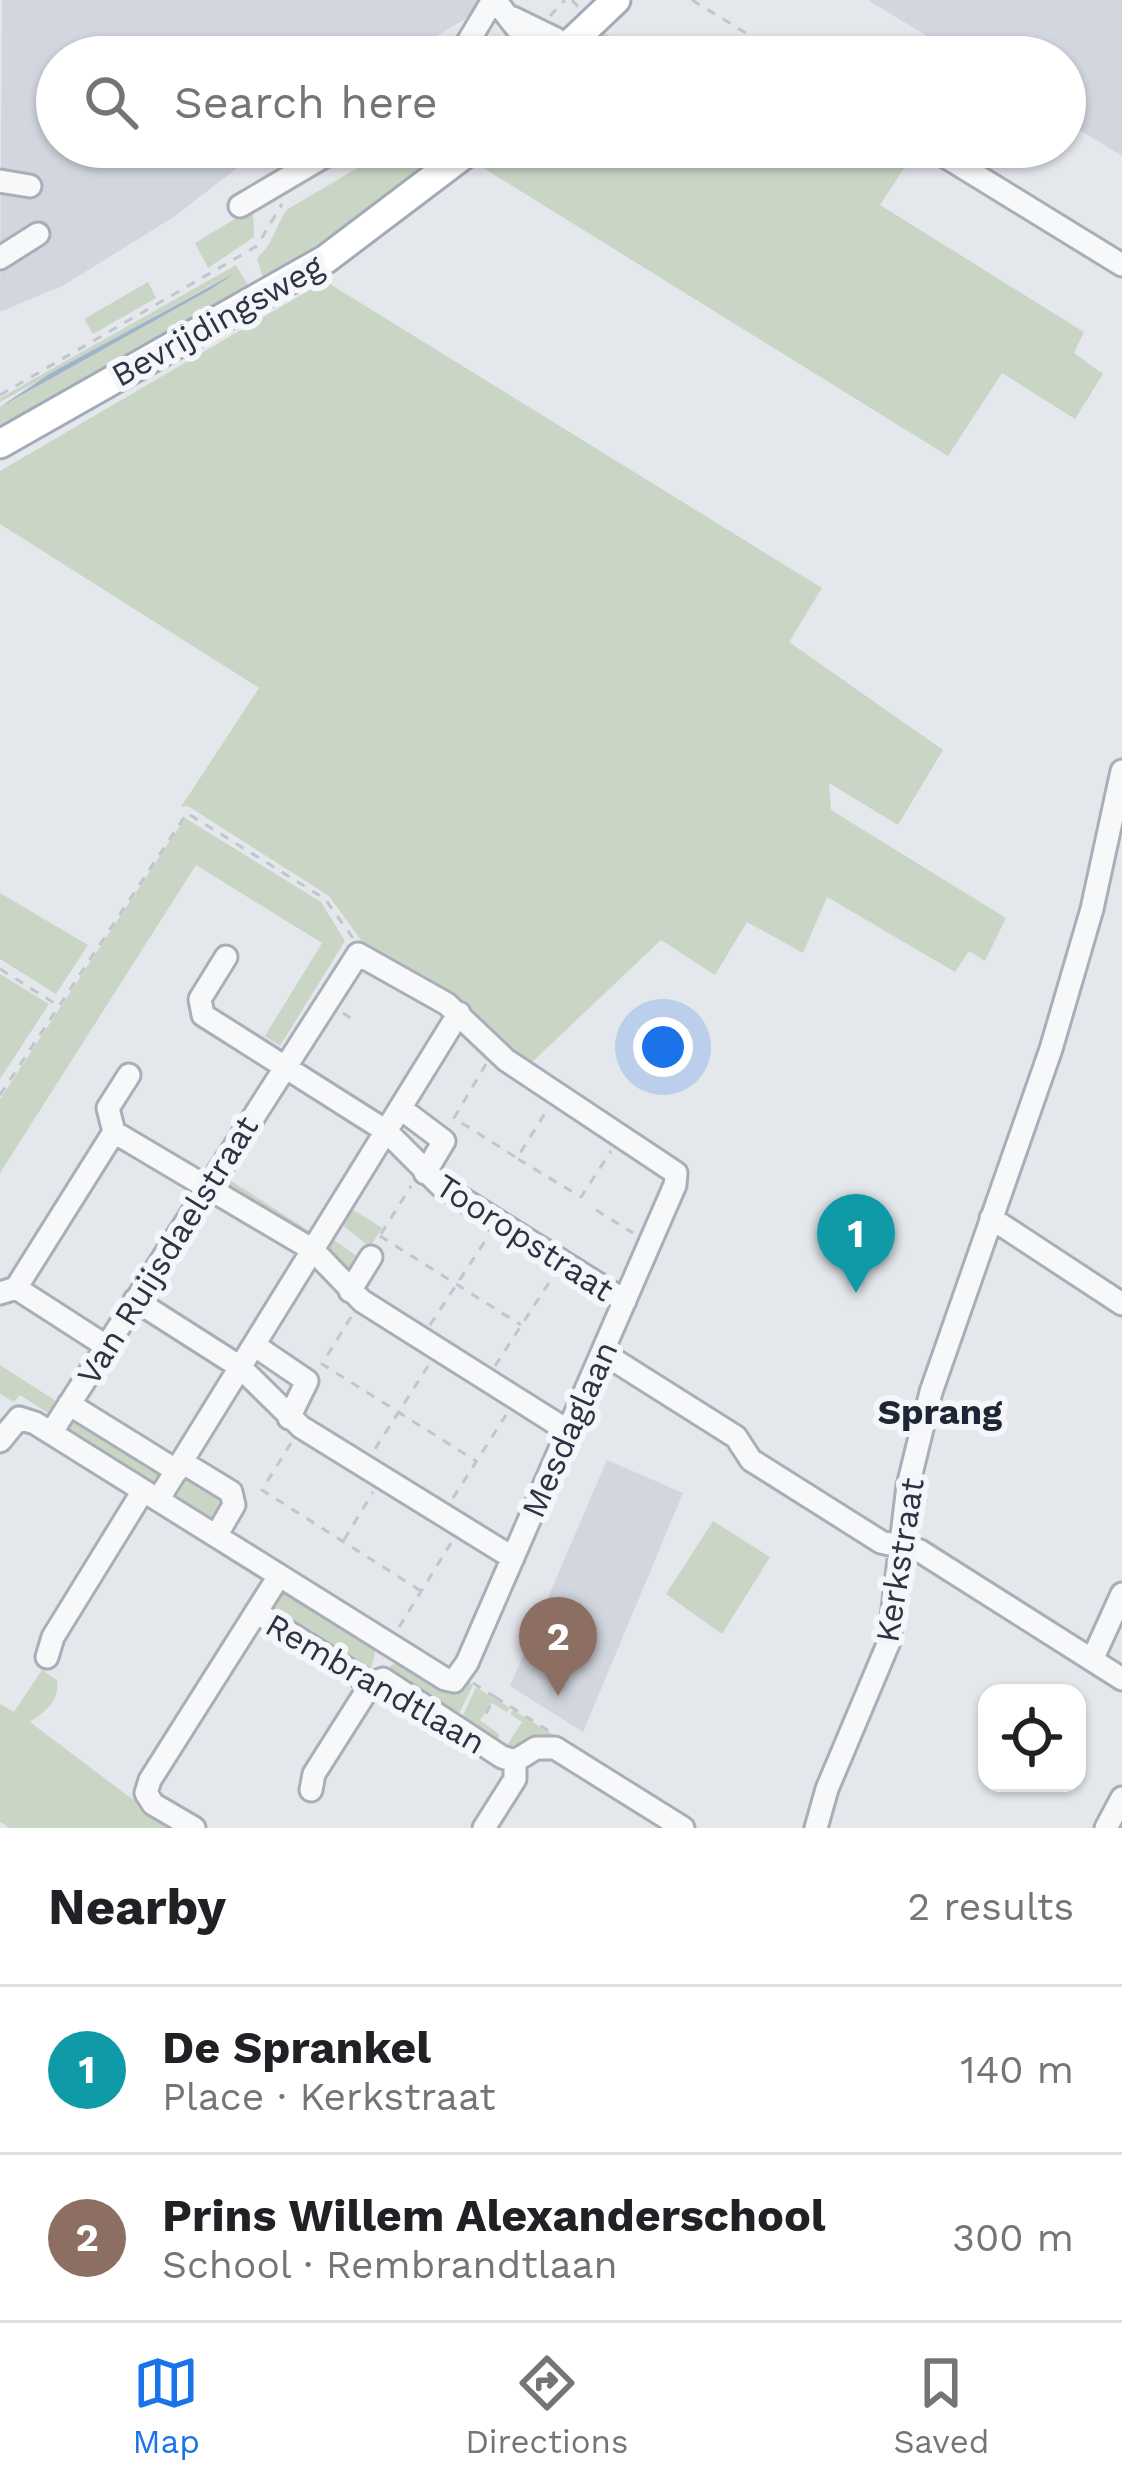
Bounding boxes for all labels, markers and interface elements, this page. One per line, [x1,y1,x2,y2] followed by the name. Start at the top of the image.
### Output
[36,36,1086,168] search box
[78,69,144,135] icon: search
[174,76,438,129] text: Search here
[105,246,330,395] street label: Bevrijdingsweg
[633,1017,693,1077] your location
[69,1108,266,1392] street label: Van Ruijsdaelstraat
[429,1165,621,1309] street label: Tooropstraat
[817,1194,895,1293] pin: 1
[513,1335,626,1524] street label: Mesdaglaan
[878,1391,1003,1433] district label: Sprang
[867,1475,932,1645] street label: Kerkstraat
[519,1597,597,1696] pin: 2
[259,1605,492,1762] street label: Rembrandtlaan
[978,1684,1086,1792] map controls
[978,1684,1086,1792] button: locate
[48,1877,226,1936] text: Nearby
[908,1884,1074,1929] text: 2 results
[162,2021,431,2074] text: De Sprankel
[79,2047,95,2092] text: 1
[960,2047,1074,2092] text: 140 m
[162,2074,496,2119] text: Place · Kerkstraat
[162,2189,826,2242] text: Prins Willem Alexanderschool
[75,2215,99,2260] text: 2
[952,2215,1074,2260] text: 300 m
[162,2242,618,2287] text: School · Rembrandtlaan
[133,2350,200,2461] tab: Map
[465,2350,628,2461] tab: Directions
[894,2350,989,2461] tab: Saved

